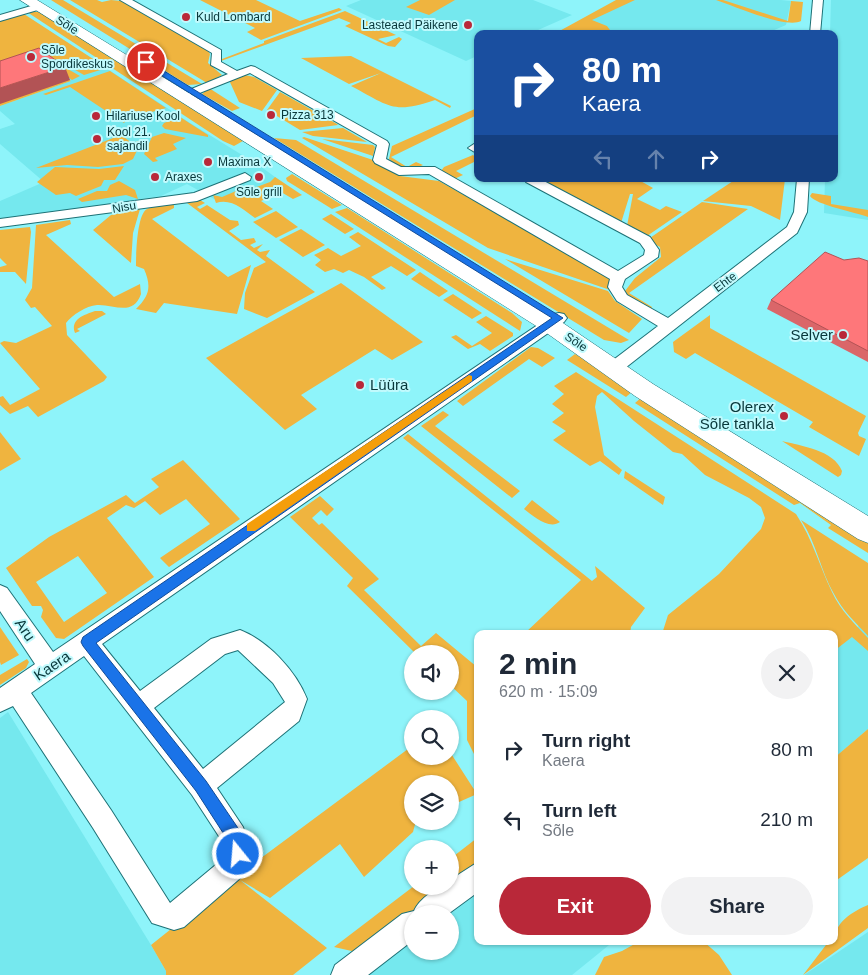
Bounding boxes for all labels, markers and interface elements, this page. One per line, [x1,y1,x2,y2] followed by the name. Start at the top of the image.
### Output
[196,10,271,24] place label: Kuld Lombard
[180,11,192,23] marker: Kuld Lombard
[53,13,81,37] street label: Sõle
[362,18,458,32] place label: Lasteaed Päikene
[462,19,474,31] marker: Lasteaed Päikene
[125,41,167,83] pin
[41,43,113,71] place label: Sõle Spordikeskus
[132,48,160,76] icon: arrive
[499,50,564,115] icon: right
[582,50,662,89] text: 80 m
[25,51,37,63] marker: Sõle Spordikeskus
[582,91,641,116] text: Kaera
[281,108,334,122] place label: Pizza 313
[106,109,180,123] place label: Hilariuse Kool
[265,109,277,121] marker: Pizza 313
[90,110,102,122] marker: Hilariuse Kool
[107,125,151,153] place label: Kool 21. sajandil
[91,133,103,145] marker: Kool 21. sajandil
[589,145,617,173] icon: left
[642,145,670,173] icon: ahead
[695,145,723,173] icon: right
[218,155,271,169] place label: Maxima X
[202,156,214,168] marker: Maxima X
[165,170,202,184] place label: Araxes
[149,171,161,183] marker: Araxes
[253,171,265,183] marker: Sõle grill
[236,185,282,199] place label: Sõle grill
[111,198,137,216] street label: Nisu
[711,269,739,295] street label: Ehte
[790,326,833,343] place label: Selver
[562,329,590,355] street label: Sõle
[837,329,849,341] marker: Selver
[370,376,409,393] place label: Lüüra
[354,379,366,391] marker: Lüüra
[700,398,775,432] place label: Olerex Sõle tankla
[778,410,790,422] marker: Olerex Sõle tankla
[12,615,39,644] street label: Aru
[404,645,459,960] map controls
[404,645,459,700] button: sound
[30,647,74,684] street label: Kaera
[499,647,577,680] text: 2 min
[761,647,813,699] button: close
[499,683,598,700] text: 620 m · 15:09
[404,710,459,765] button: search
[542,730,630,751] text: Turn right
[499,736,527,764] icon: right
[771,739,813,760] text: 80 m
[542,752,585,769] text: Kaera
[404,775,459,830] button: layers
[542,800,617,821] text: Turn left
[499,806,527,834] icon: left
[760,809,813,830] text: 210 m
[542,822,574,839] text: Sõle
[211,827,263,879] position arrow
[404,840,459,895] button: +
[499,877,651,935] button: Exit
[661,877,813,935] button: Share
[404,905,459,960] button: −

